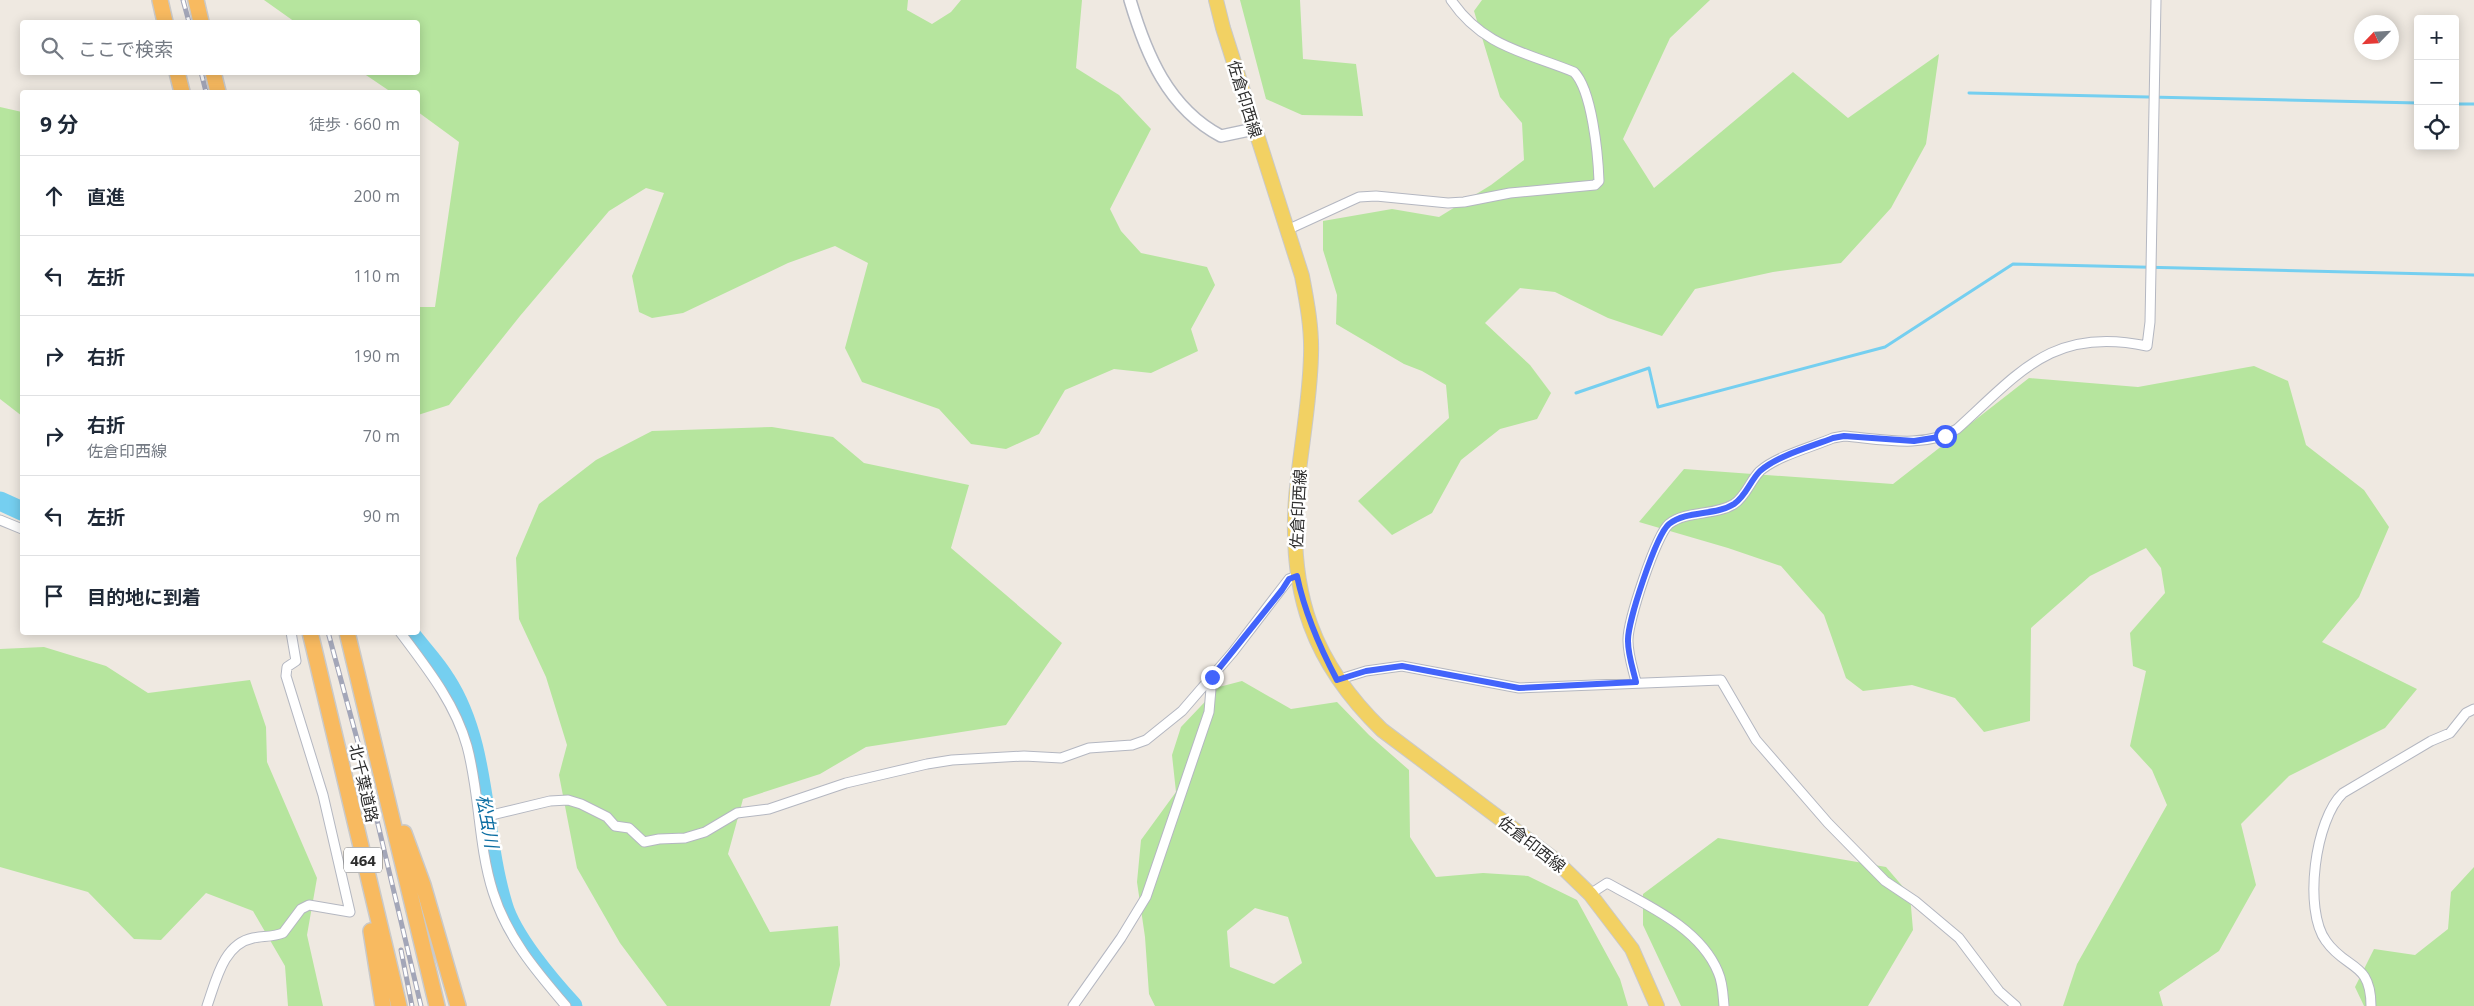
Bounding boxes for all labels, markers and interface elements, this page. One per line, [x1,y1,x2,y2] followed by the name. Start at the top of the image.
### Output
[2354,15,2399,60] north arrow
[2414,15,2459,150] map controls
[2414,15,2459,60] button: +
[20,20,420,75] search box
[38,34,66,62] icon: search
[78,36,173,62] text: ここで検索
[1223,58,1267,140] street label: 佐倉印西線
[2414,60,2459,105] button: −
[2414,105,2459,150] button: locate
[40,110,78,138] text: 9 分
[309,113,400,135] text: 徒歩 · 660 m
[40,182,68,210] icon: ahead
[87,184,125,210] text: 直進
[354,185,400,207] text: 200 m
[40,262,68,290] icon: left
[87,264,125,290] text: 左折
[354,265,400,287] text: 110 m
[40,342,68,370] icon: right
[87,344,125,370] text: 右折
[354,345,400,367] text: 190 m
[87,412,125,438] text: 右折
[40,422,68,450] icon: right
[363,425,400,447] text: 70 m
[1934,425,1957,448] route start
[87,440,167,462] text: 佐倉印西線
[1285,468,1311,550] street label: 佐倉印西線
[40,502,68,530] icon: left
[87,504,125,530] text: 左折
[363,505,400,527] text: 90 m
[40,582,68,610] icon: arrive
[87,584,201,610] text: 目的地に到着
[1201,666,1224,689] route end
[344,742,384,824] street label: 北千葉道路
[471,792,505,852] water label: 松虫川
[1494,811,1570,877] street label: 佐倉印西線
[344,848,382,872] road number: 464

